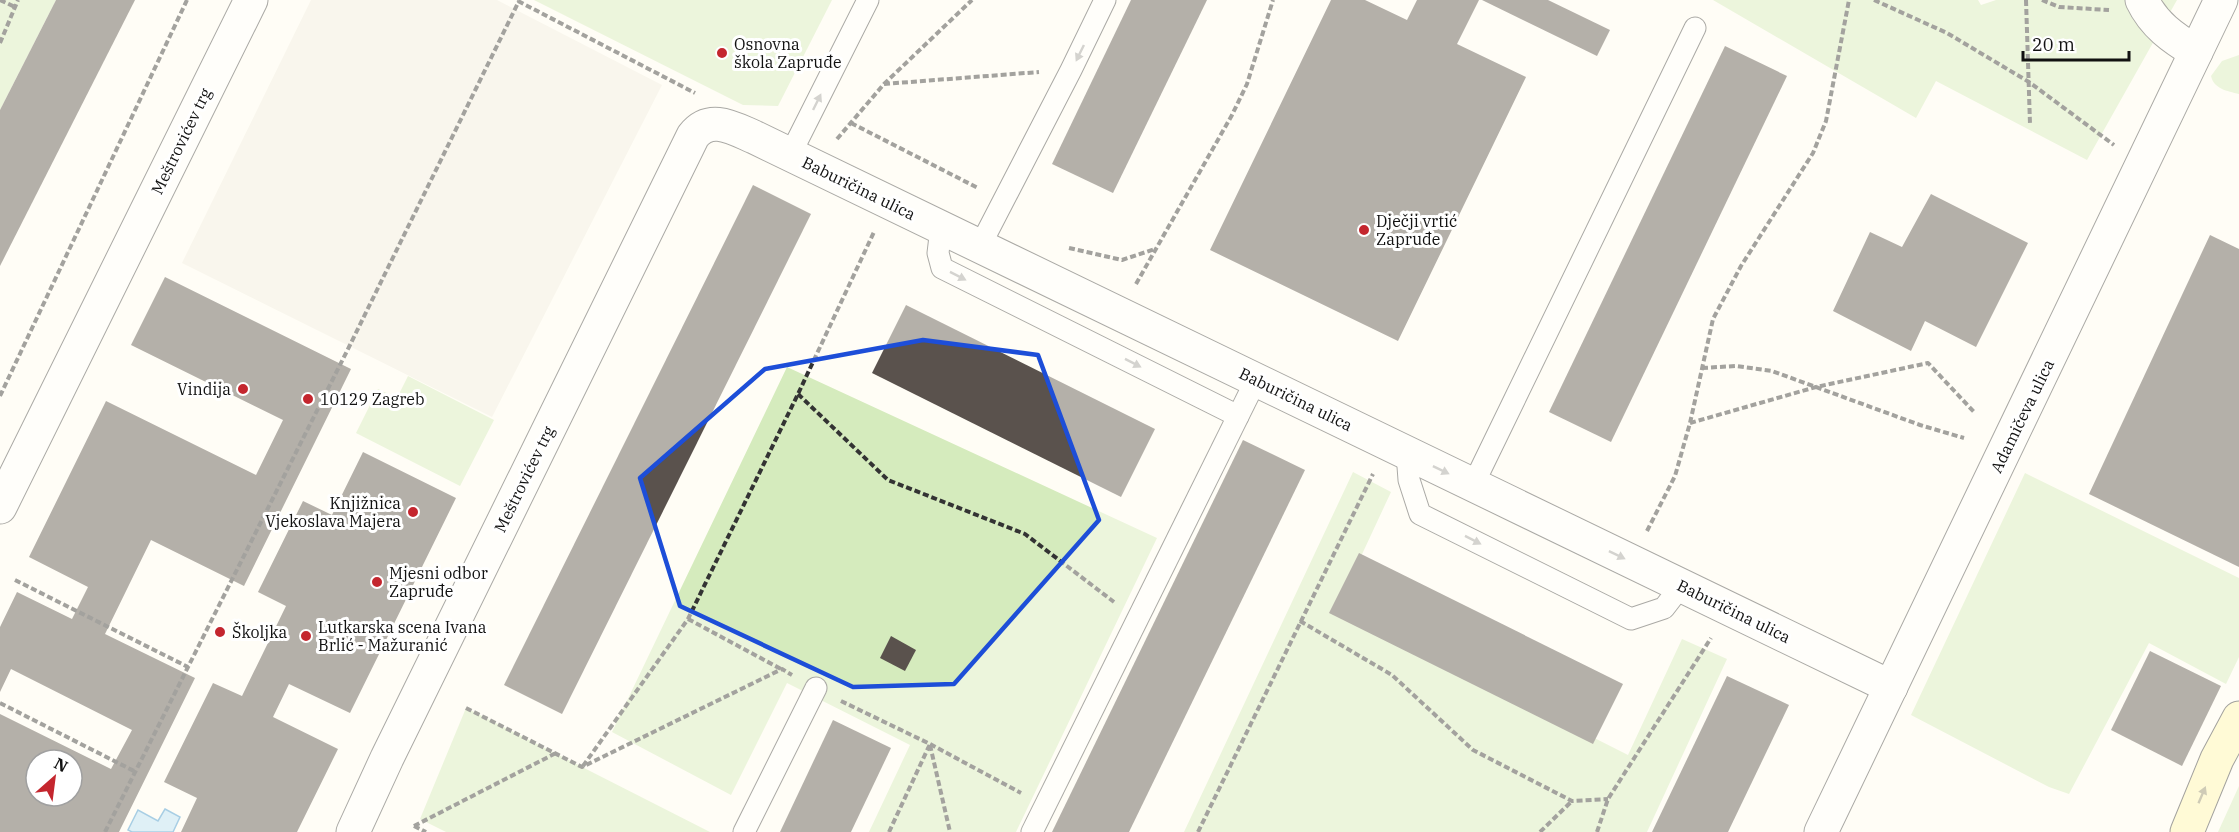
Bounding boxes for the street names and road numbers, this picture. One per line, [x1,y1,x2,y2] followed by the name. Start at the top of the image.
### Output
[147,84,215,197] street label: Meštrovićev trg
[799,152,919,224] street label: Baburičina ulica
[1986,356,2058,476] street label: Adamičeva ulica
[1236,363,1356,435] street label: Baburičina ulica
[490,422,558,535] street label: Meštrovićev trg
[1674,575,1794,647] street label: Baburičina ulica

